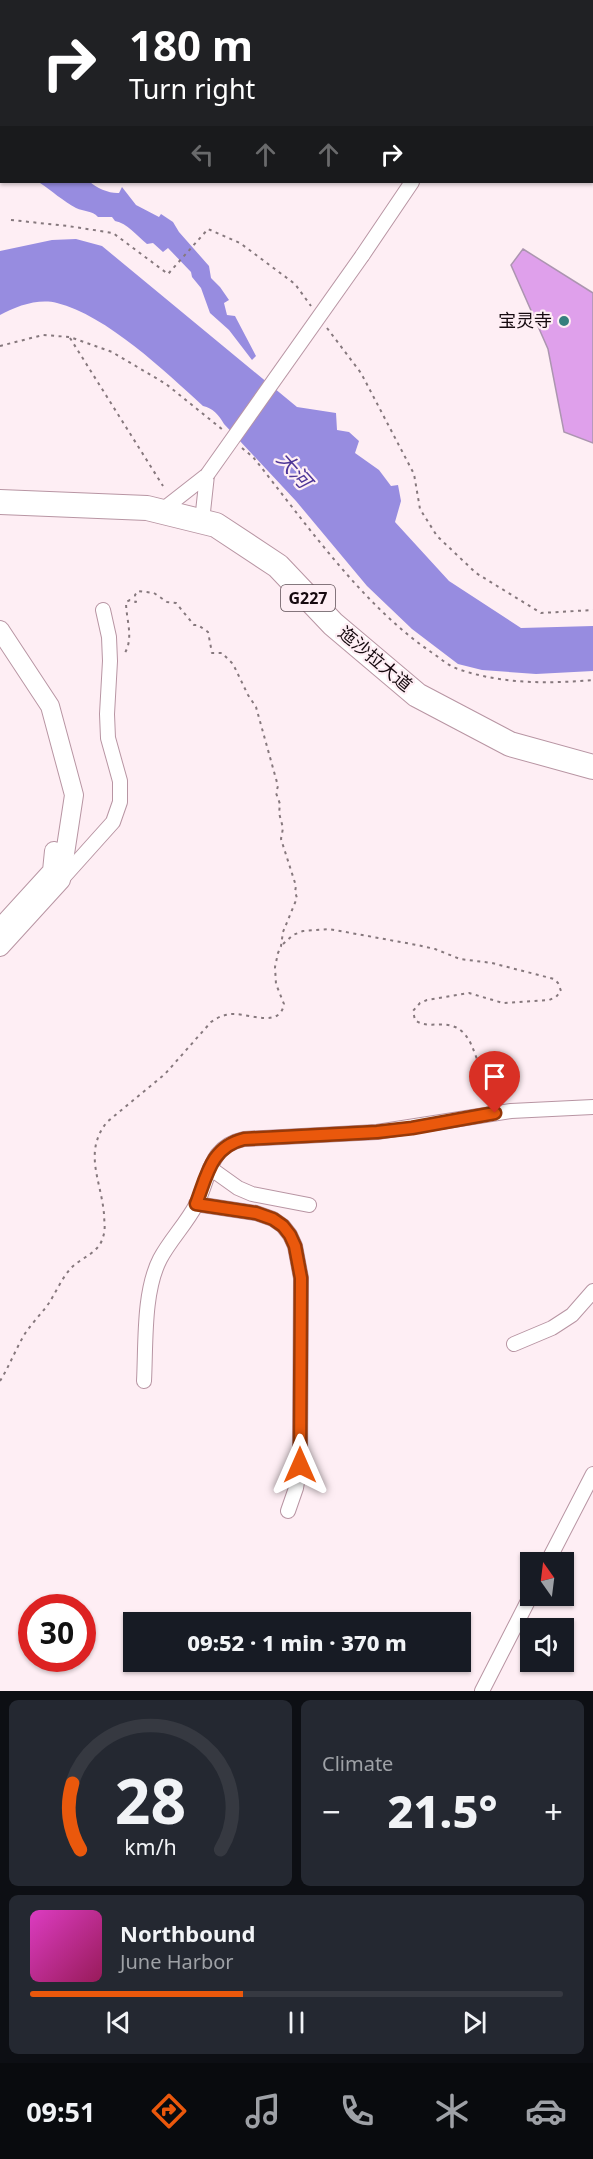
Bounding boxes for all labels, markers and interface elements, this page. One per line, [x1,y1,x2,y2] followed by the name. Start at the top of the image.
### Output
[129,16,253,73] text: 180 m
[30,24,108,102] icon: right
[129,70,255,107] text: Turn right
[186,138,219,171] icon: left
[249,138,282,171] icon: ahead
[312,138,345,171] icon: ahead
[375,138,408,171] icon: right
[498,308,552,332] place label: 宝灵寺
[557,314,571,328] marker: 宝灵寺
[271,446,320,497] water label: 大河
[281,585,335,611] road number: G227
[333,620,418,696] street label: 迤沙拉大道
[469,1051,520,1113] pin
[478,1060,511,1093] icon: arrive
[268,1433,332,1497] position arrow
[520,1552,574,1606] north arrow
[520,1552,574,1672] map controls
[18,1594,96,1672] speed limit sign: 30
[520,1618,574,1672] button: sound
[187,1627,407,1657] text: 09:52 · 1 min · 370 m
[322,1750,393,1777] text: Climate
[115,1757,186,1842] text: 28
[388,1780,497,1841] text: 21.5°
[322,1789,341,1834] text: −
[544,1789,563,1834] text: +
[124,1832,177,1861] text: km/h
[120,1918,255,1948] text: Northbound
[120,1948,234,1975] text: June Harbor
[102,2006,135,2039] icon: previous
[280,2006,313,2039] icon: pause
[458,2006,491,2039] icon: next
[148,2090,190,2132] icon: directions
[242,2090,284,2132] icon: music
[336,2090,378,2132] icon: phone
[431,2090,473,2132] icon: climate
[525,2090,567,2132] icon: car
[26,2093,96,2130] text: 09:51

